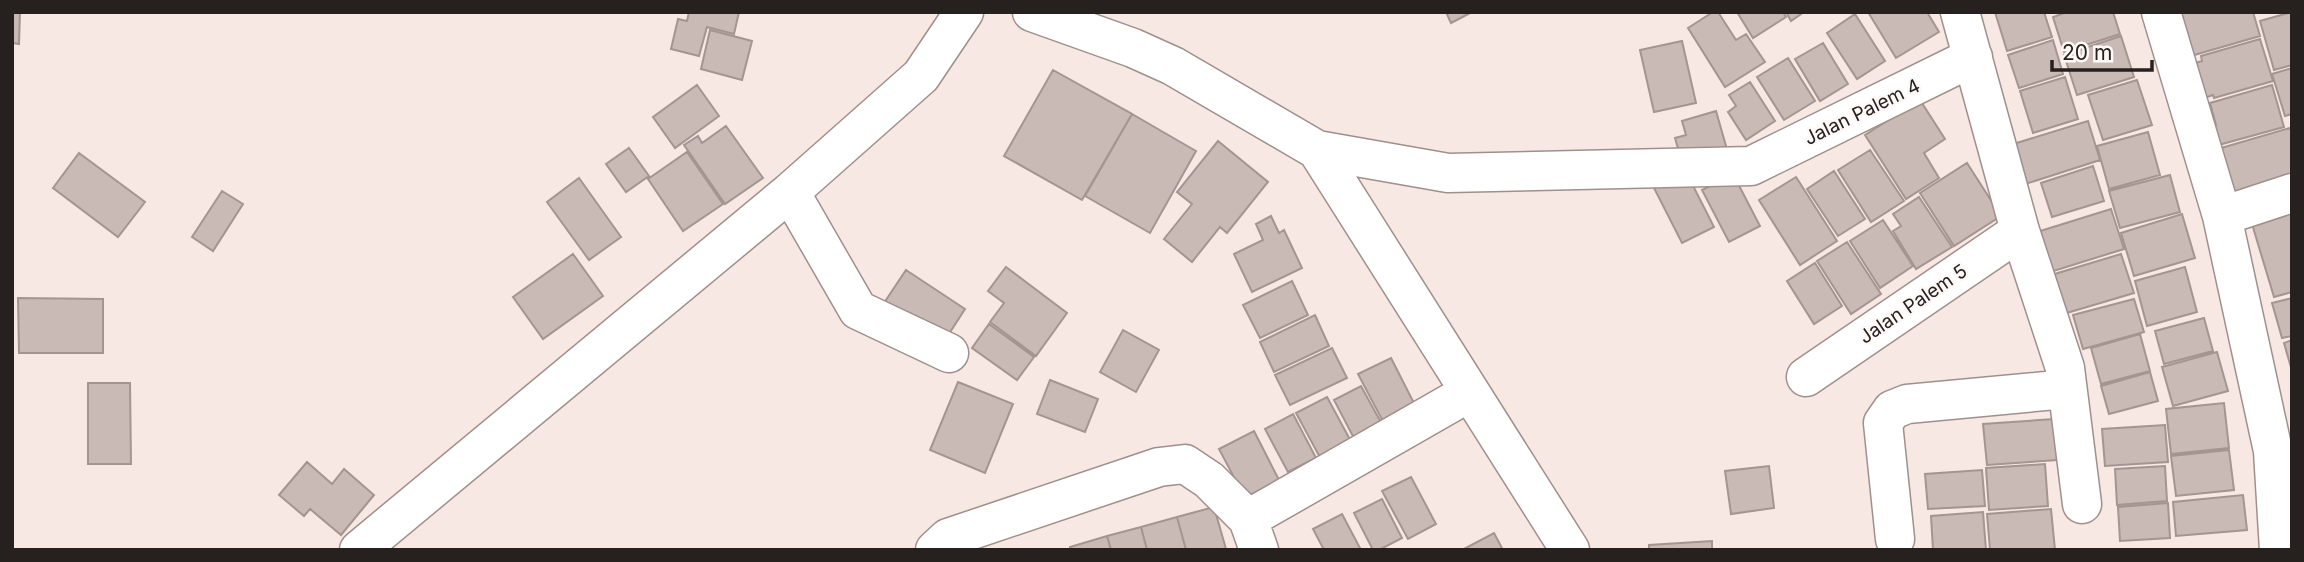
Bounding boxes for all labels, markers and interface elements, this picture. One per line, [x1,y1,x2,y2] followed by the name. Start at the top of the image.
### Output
[2052,28,2152,72] scale bar
[2062,40,2112,65] text: 20 m
[1800,74,1924,150] street label: Jalan Palem 4
[1855,259,1971,349] street label: Jalan Palem 5

